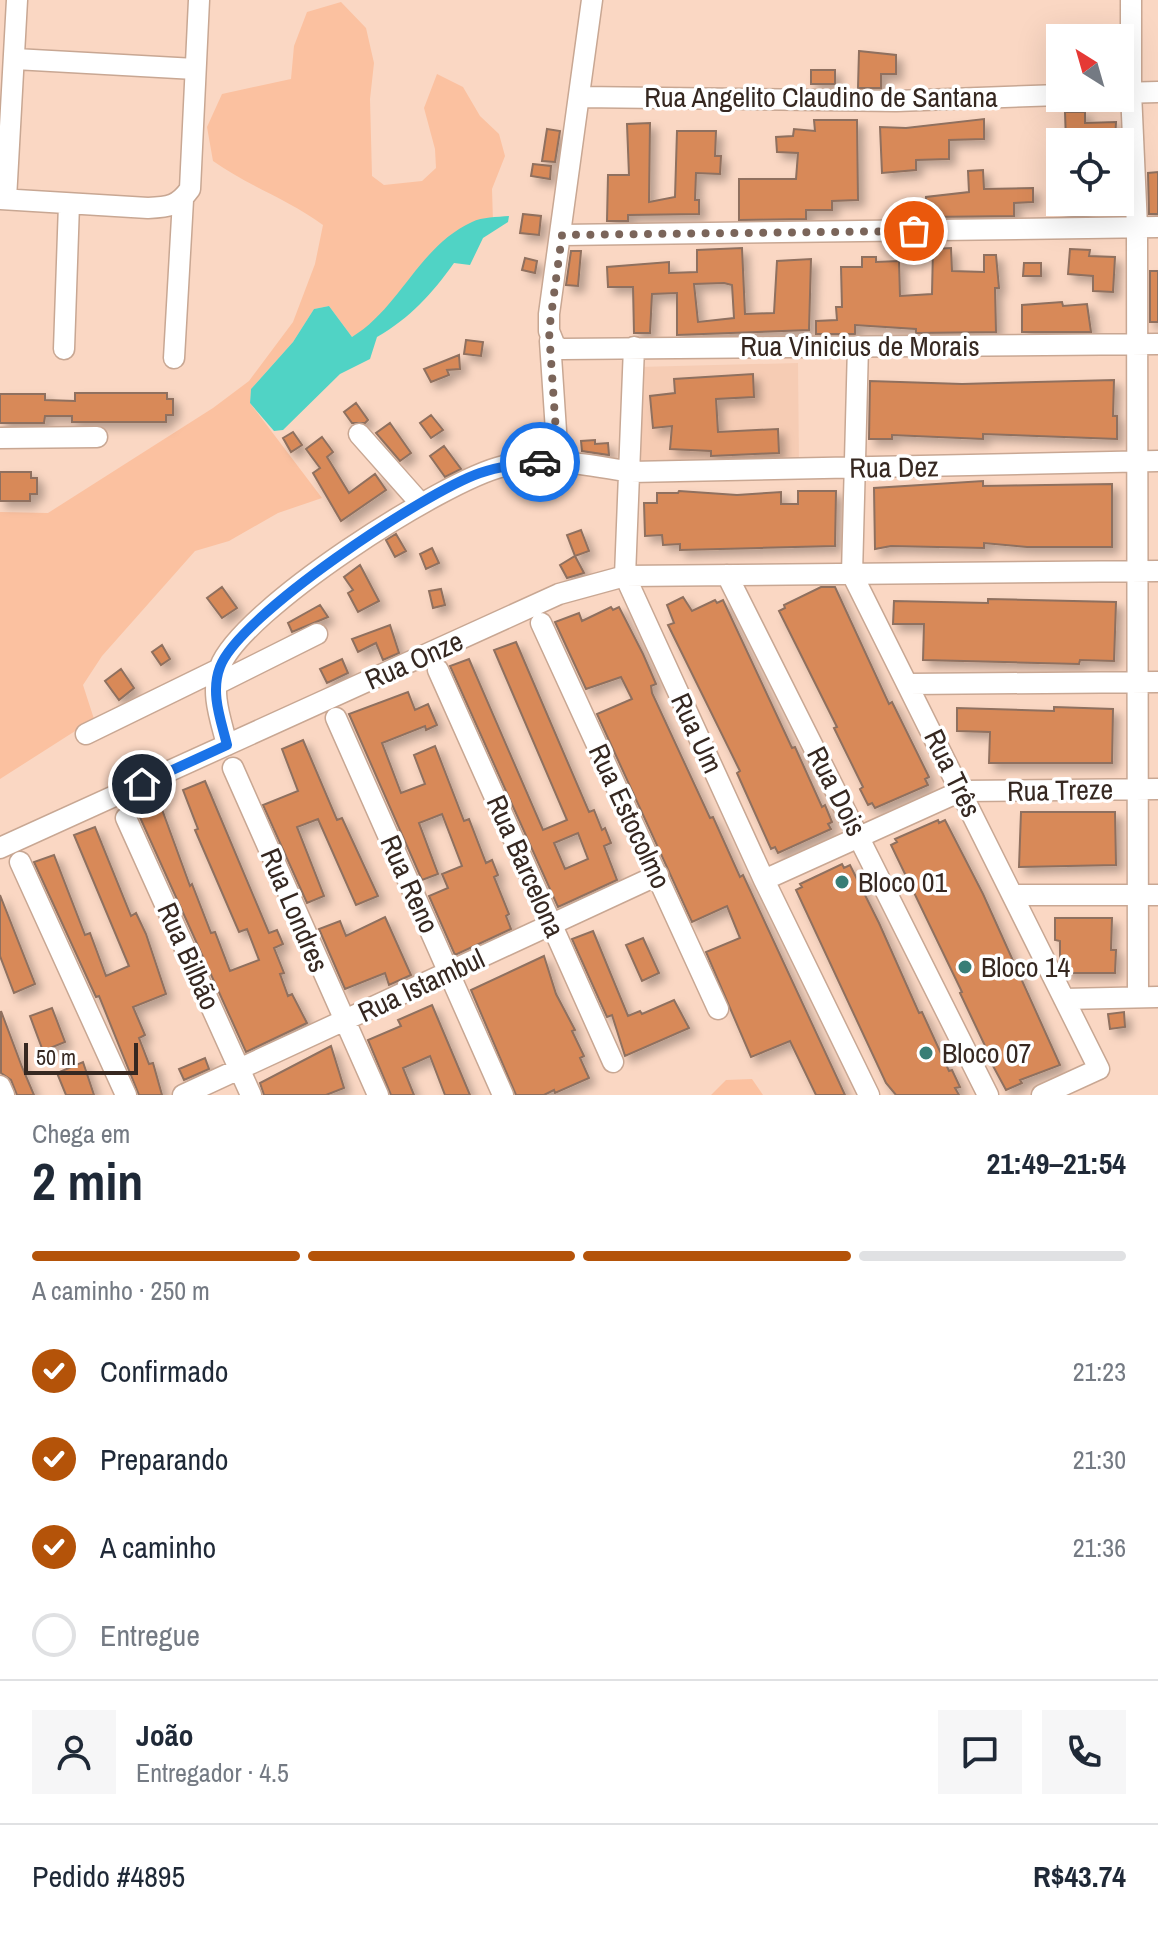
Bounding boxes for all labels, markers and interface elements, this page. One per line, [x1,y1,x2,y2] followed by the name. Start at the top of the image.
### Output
[1046,24,1134,112] north arrow
[1046,24,1134,216] map controls
[644,78,998,116] street label: Rua Angelito Claudino de Santana
[1046,128,1134,216] button: locate
[880,197,948,265] pin
[892,209,936,253] icon: bag
[740,327,980,365] street label: Rua Vinicius de Morais
[500,422,580,502] courier
[518,440,562,484] icon: car
[849,447,939,487] street label: Rua Dez
[359,622,469,698] street label: Rua Onze
[662,687,732,779] street label: Rua Um
[915,723,991,823] street label: Rua Três
[580,737,680,895] street label: Rua Estocolmo
[798,740,876,842] street label: Rua Dois
[108,750,176,818] pin
[120,762,164,806] icon: home
[1007,770,1113,810] street label: Rua Treze
[478,789,574,943] street label: Rua Barcelona
[372,829,448,939] street label: Rua Reno
[252,842,338,978] street label: Rua Londres
[858,863,948,901] place label: Bloco 01
[833,873,851,891] marker: Bloco 01
[149,896,229,1016] street label: Rua Bilbão
[352,939,490,1031] street label: Rua Istambul
[981,948,1071,986] place label: Bloco 14
[956,958,974,976] marker: Bloco 14
[942,1034,1031,1072] place label: Bloco 07
[24,1039,138,1075] scale bar
[36,1042,76,1072] text: 50 m
[917,1044,935,1062] marker: Bloco 07
[32,1116,130,1151] text: Chega em
[987,1143,1126,1183] text: 21:49–21:54
[32,1146,143,1216] text: 2 min
[32,1273,210,1308] text: A caminho · 250 m
[32,1349,76,1393] icon: check
[100,1351,229,1391] text: Confirmado
[1073,1354,1126,1389] text: 21:23
[32,1437,76,1481] icon: check
[100,1439,229,1479] text: Preparando
[1073,1442,1126,1477] text: 21:30
[32,1525,76,1569] icon: check
[100,1527,216,1567] text: A caminho
[1073,1530,1126,1565] text: 21:36
[100,1615,200,1655] text: Entregue
[32,1710,116,1794] button: person
[938,1710,1022,1794] button: chat
[1042,1710,1126,1794] button: phone
[136,1715,193,1755] text: João
[136,1755,289,1790] text: Entregador · 4.5
[32,1856,185,1896] text: Pedido #4895
[1033,1856,1126,1896] text: R$43.74

